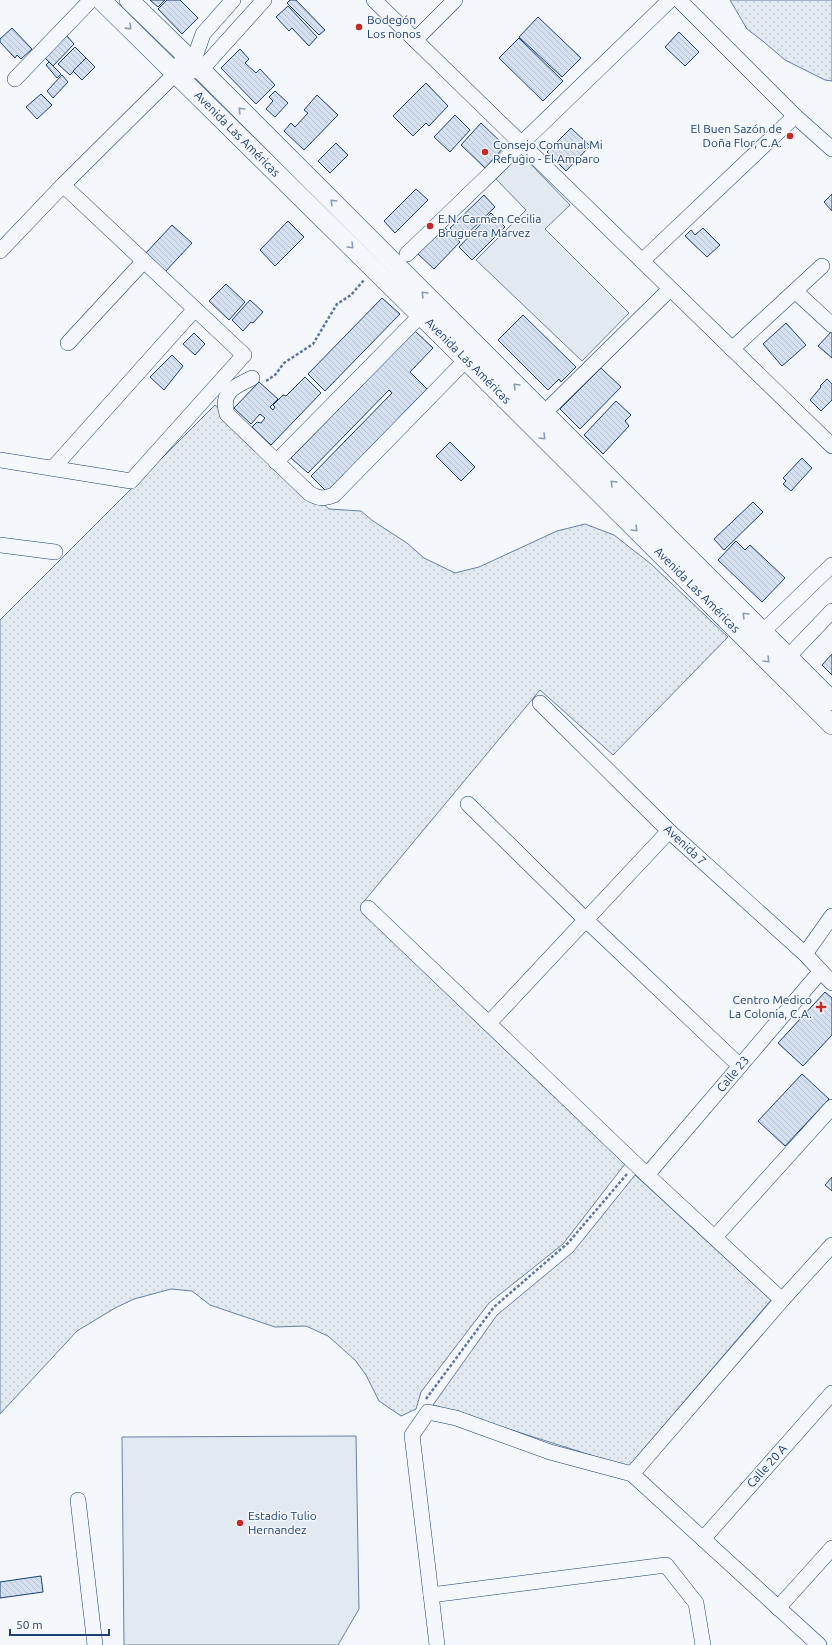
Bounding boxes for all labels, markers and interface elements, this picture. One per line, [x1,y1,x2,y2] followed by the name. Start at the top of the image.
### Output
[367,13,421,40] place label: Bodegón Los nonos
[124,22,132,30] one-way arrow
[354,22,364,32] marker: Bodegón Los nonos
[192,88,283,179] street label: Avenida Las Américas
[238,107,246,115] one-way arrow
[691,122,782,149] place label: El Buen Sazón de Doña Flor, C.A.
[785,131,795,141] marker: El Buen Sazón de Doña Flor, C.A.
[493,138,603,165] place label: Consejo Comunal Mi Refugio - El Amparo
[480,147,490,157] marker: Consejo Comunal Mi Refugio - El Amparo
[330,199,337,207] one-way arrow
[438,212,541,239] place label: E.N. Carmen Cecilia Bruguera Marvez
[425,221,435,231] marker: E.N. Carmen Cecilia Bruguera Marvez
[346,241,354,249] one-way arrow
[421,291,429,299] one-way arrow
[423,315,514,406] street label: Avenida Las Américas
[513,383,521,391] one-way arrow
[538,432,546,440] one-way arrow
[610,480,618,488] one-way arrow
[630,524,638,532] one-way arrow
[652,544,743,635] street label: Avenida Las Américas
[742,612,749,620] one-way arrow
[762,655,770,663] one-way arrow
[662,822,709,867] street label: Avenida 7
[729,993,812,1020] place label: Centro Medico La Colonia, C.A.
[815,1001,827,1013] marker: Centro Medico La Colonia, C.A.
[714,1053,751,1094] street label: Calle 23
[744,1441,789,1490] street label: Calle 20 A
[248,1509,317,1536] place label: Estadio Tulio Hernandez
[235,1518,245,1528] marker: Estadio Tulio Hernandez
[10,1611,109,1637] scale bar
[16,1618,43,1631] text: 50 m

